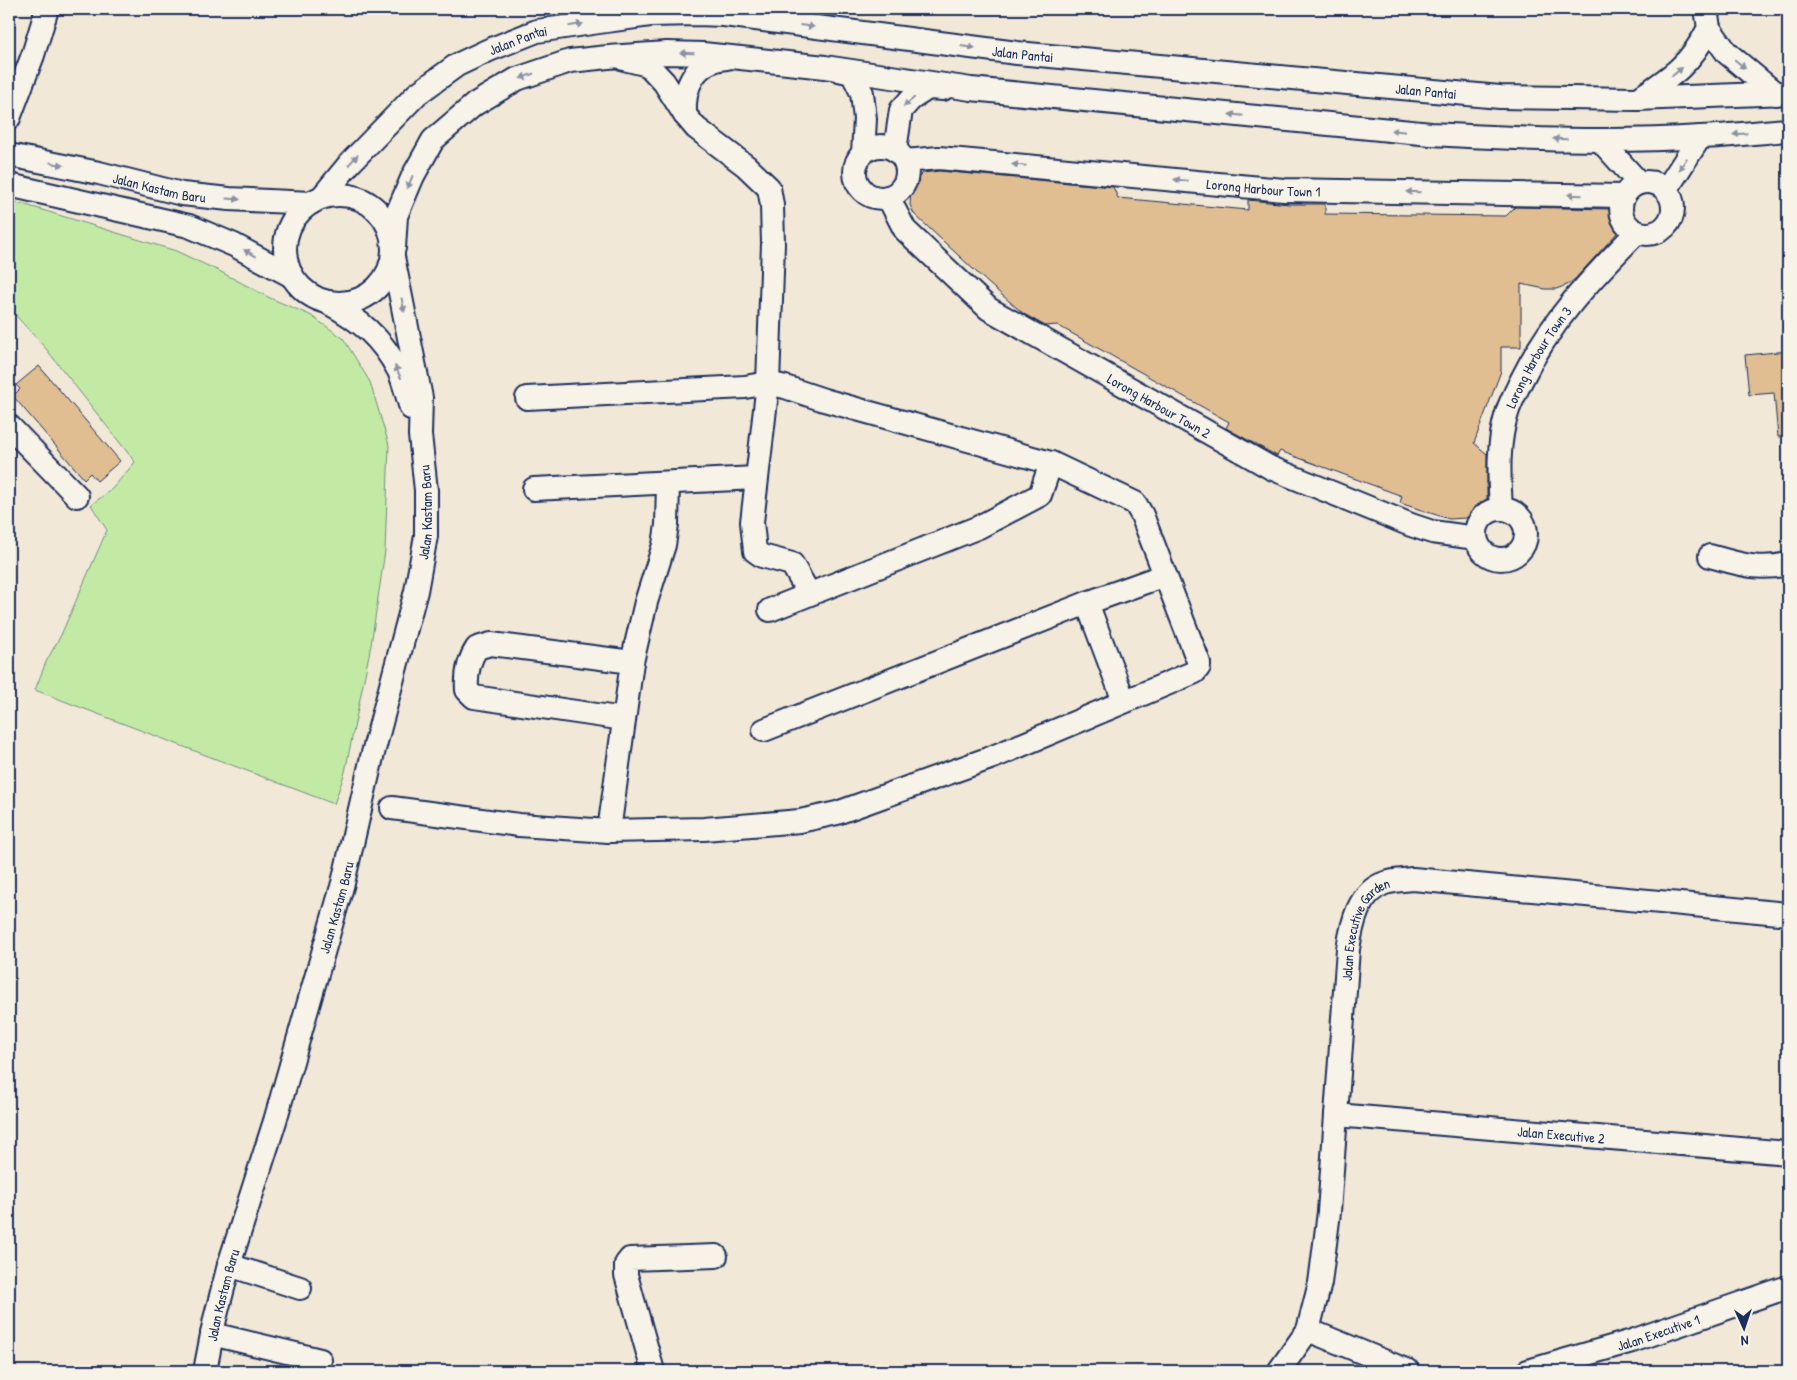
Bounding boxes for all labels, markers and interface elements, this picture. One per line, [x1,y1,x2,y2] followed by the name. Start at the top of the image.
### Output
[486,20,548,59] street label: Jalan Pantai
[568,21,584,29] one-way arrow
[799,22,815,30] one-way arrow
[991,40,1054,66] street label: Jalan Pantai
[961,43,977,51] one-way arrow
[679,49,695,57] one-way arrow
[1733,58,1746,69] one-way arrow
[1670,66,1683,77] one-way arrow
[520,73,535,80] one-way arrow
[1395,78,1458,103] street label: Jalan Pantai
[903,96,916,107] one-way arrow
[1228,111,1244,119] one-way arrow
[1389,127,1405,135] one-way arrow
[1731,130,1747,138] one-way arrow
[1552,135,1568,143] one-way arrow
[347,154,359,166] one-way arrow
[1679,157,1688,171] one-way arrow
[49,161,65,169] one-way arrow
[1010,161,1026,169] one-way arrow
[111,167,207,206] street label: Jalan Kastam Baru
[1206,173,1321,200] street label: Lorong Harbour Town 1
[406,175,414,189] one-way arrow
[1172,176,1188,184] one-way arrow
[1404,188,1420,196] one-way arrow
[1567,191,1583,199] one-way arrow
[225,196,241,204] one-way arrow
[243,249,256,258] one-way arrow
[400,297,408,313] one-way arrow
[1500,302,1575,410] street label: Lorong Harbour Town 3
[394,365,402,380] one-way arrow
[1104,368,1215,442] street label: Lorong Harbour Town 2
[412,464,436,561] street label: Jalan Kastam Baru
[314,859,357,955] street label: Jalan Kastam Baru
[1336,873,1392,982] street label: Jalan Executive Garden
[1517,1121,1606,1147] street label: Jalan Executive 2
[201,1246,243,1343] street label: Jalan Kastam Baru
[1720,1302,1770,1352] north arrow
[1615,1309,1702,1354] street label: Jalan Executive 1
[1740,1332,1749,1351] text: N

